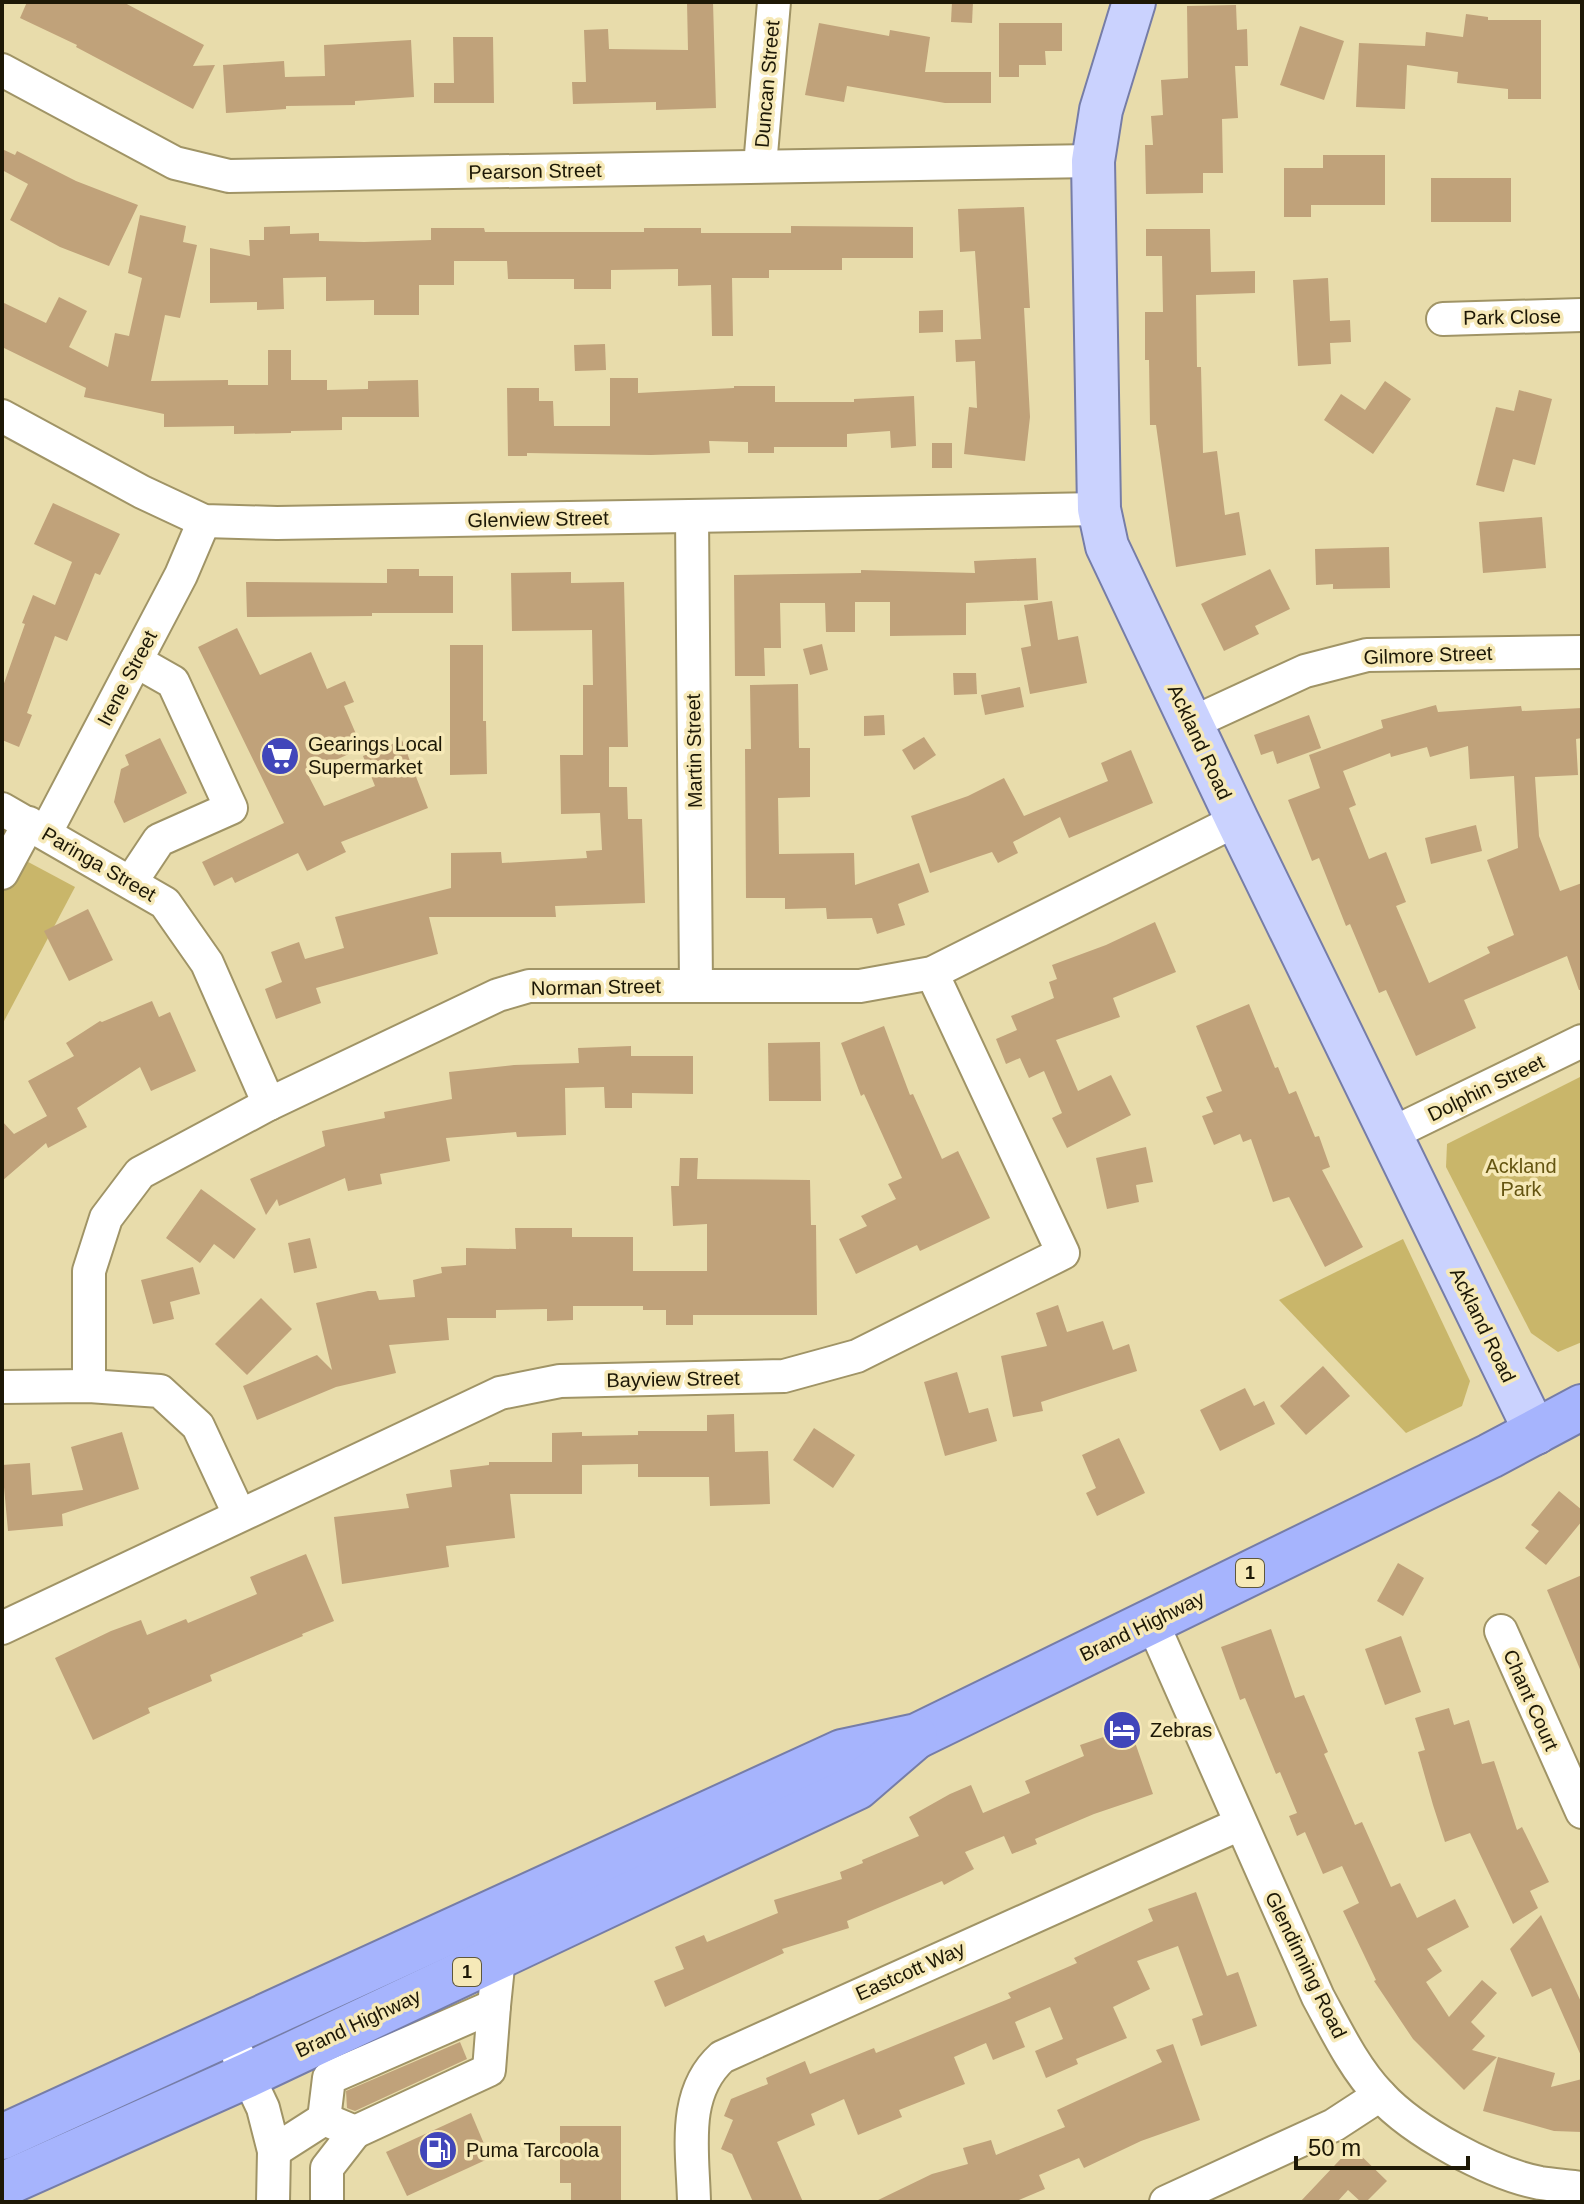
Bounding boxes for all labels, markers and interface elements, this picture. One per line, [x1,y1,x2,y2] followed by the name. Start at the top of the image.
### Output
[750,19,784,149] street label: Duncan Street
[468,159,602,183] street label: Pearson Street
[1463,305,1561,329] street label: Park Close
[467,507,609,531] street label: Glenview Street
[93,626,161,729] street label: Irene Street
[1363,642,1493,668] street label: Gilmore Street
[1164,681,1236,803] street label: Ackland Road
[682,693,706,808] street label: Martin Street
[308,733,443,778] place label: Gearings Local Supermarket
[259,735,301,777] supermarket icon: Gearings Local Supermarket
[38,823,160,906] street label: Paringa Street
[531,975,662,999] street label: Norman Street
[1424,1050,1548,1126] street label: Dolphin Street
[1485,1155,1557,1200] park label: Ackland Park
[1446,1264,1520,1386] street label: Ackland Road
[606,1367,740,1391] street label: Bayview Street
[1236,1559,1264,1587] road number: 1
[1076,1586,1208,1666] street label: Brand Highway
[1499,1646,1563,1754] street label: Chant Court
[1101,1709,1143,1751] hotel icon: Zebras
[1150,1719,1212,1741] place label: Zebras
[1261,1888,1351,2042] street label: Glendinning Road
[852,1937,968,2005] street label: Eastcott Way
[453,1958,481,1986] road number: 1
[292,1984,424,2062] street label: Brand Highway
[1296,2120,1468,2170] scale bar
[417,2129,459,2171] fuel station icon: Puma Tarcoola
[1308,2134,1361,2161] text: 50 m
[466,2139,600,2161] place label: Puma Tarcoola

